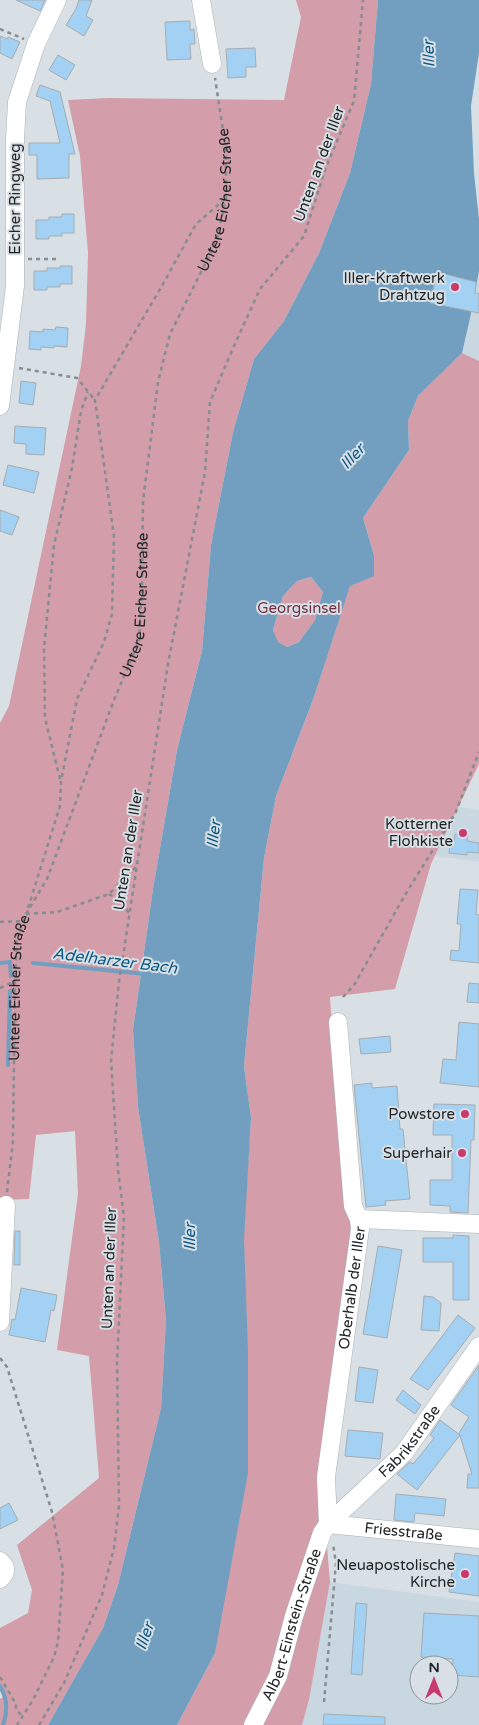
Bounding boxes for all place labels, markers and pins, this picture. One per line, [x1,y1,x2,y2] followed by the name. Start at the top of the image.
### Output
[344,269,445,304] place label: Iller-Kraftwerk Drahtzug
[449,281,461,293] marker: Iller-Kraftwerk Drahtzug
[385,815,453,850] place label: Kotterner Flohkiste
[457,827,469,839] marker: Kotterner Flohkiste
[388,1105,455,1123] place label: Powstore
[459,1108,471,1120] marker: Powstore
[383,1144,452,1162] place label: Superhair
[456,1147,468,1159] marker: Superhair
[336,1556,455,1591] place label: Neuapostolische Kirche
[459,1568,471,1580] marker: Neuapostolische Kirche

